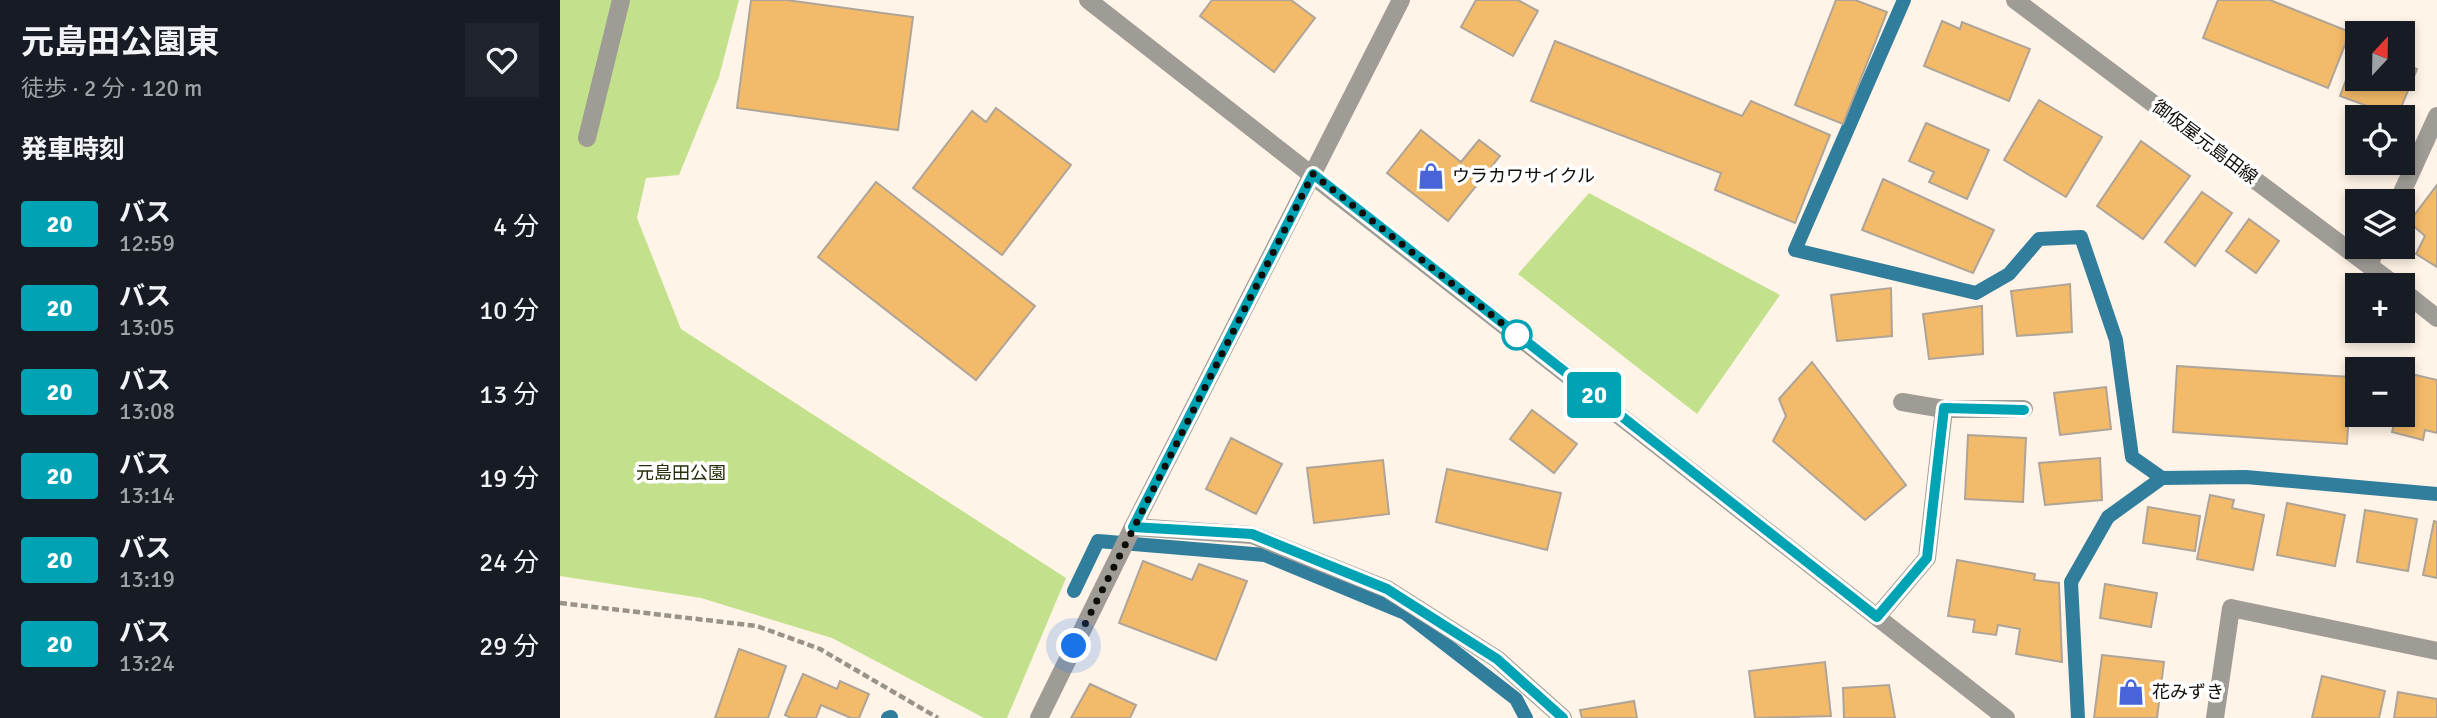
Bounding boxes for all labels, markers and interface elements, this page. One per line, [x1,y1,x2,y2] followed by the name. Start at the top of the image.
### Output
[2345,21,2415,91] north arrow
[2345,21,2415,427] map controls
[21,22,219,63] text: 元島田公園東
[465,23,539,97] button: heart
[21,74,202,103] text: 徒歩 · 2 分 · 120 m
[2148,95,2262,189] street label: 御仮屋元島田線
[2345,105,2415,175] button: locate
[21,134,125,166] text: 発車時刻
[1416,161,1446,191] shop icon: ウラカワサイクル
[1452,165,1595,187] place label: ウラカワサイクル
[2345,189,2415,259] button: layers
[119,197,171,229] text: バス
[47,209,72,239] text: 20
[493,211,539,243] text: 4 分
[119,229,175,258] text: 12:59
[2345,273,2415,343] button: +
[119,281,171,313] text: バス
[47,293,72,323] text: 20
[479,295,539,327] text: 10 分
[119,313,175,342] text: 13:05
[1502,320,1532,350] unlabelled marker
[2345,357,2415,427] button: −
[119,365,171,397] text: バス
[1562,372,1626,418] line badge: 20
[47,377,72,407] text: 20
[479,379,539,411] text: 13 分
[1581,380,1607,410] text: 20
[119,397,175,426] text: 13:08
[119,449,171,481] text: バス
[47,461,72,491] text: 20
[636,462,726,484] park label: 元島田公園
[479,463,539,495] text: 19 分
[119,481,175,510] text: 13:14
[119,533,171,565] text: バス
[47,545,72,575] text: 20
[479,547,539,579] text: 24 分
[119,565,175,594] text: 13:19
[119,617,171,649] text: バス
[1056,628,1091,663] your location
[47,629,72,659] text: 20
[479,631,539,663] text: 29 分
[119,649,175,678] text: 13:24
[2116,677,2146,707] shop icon: 花みずき
[2152,681,2224,703] place label: 花みずき

